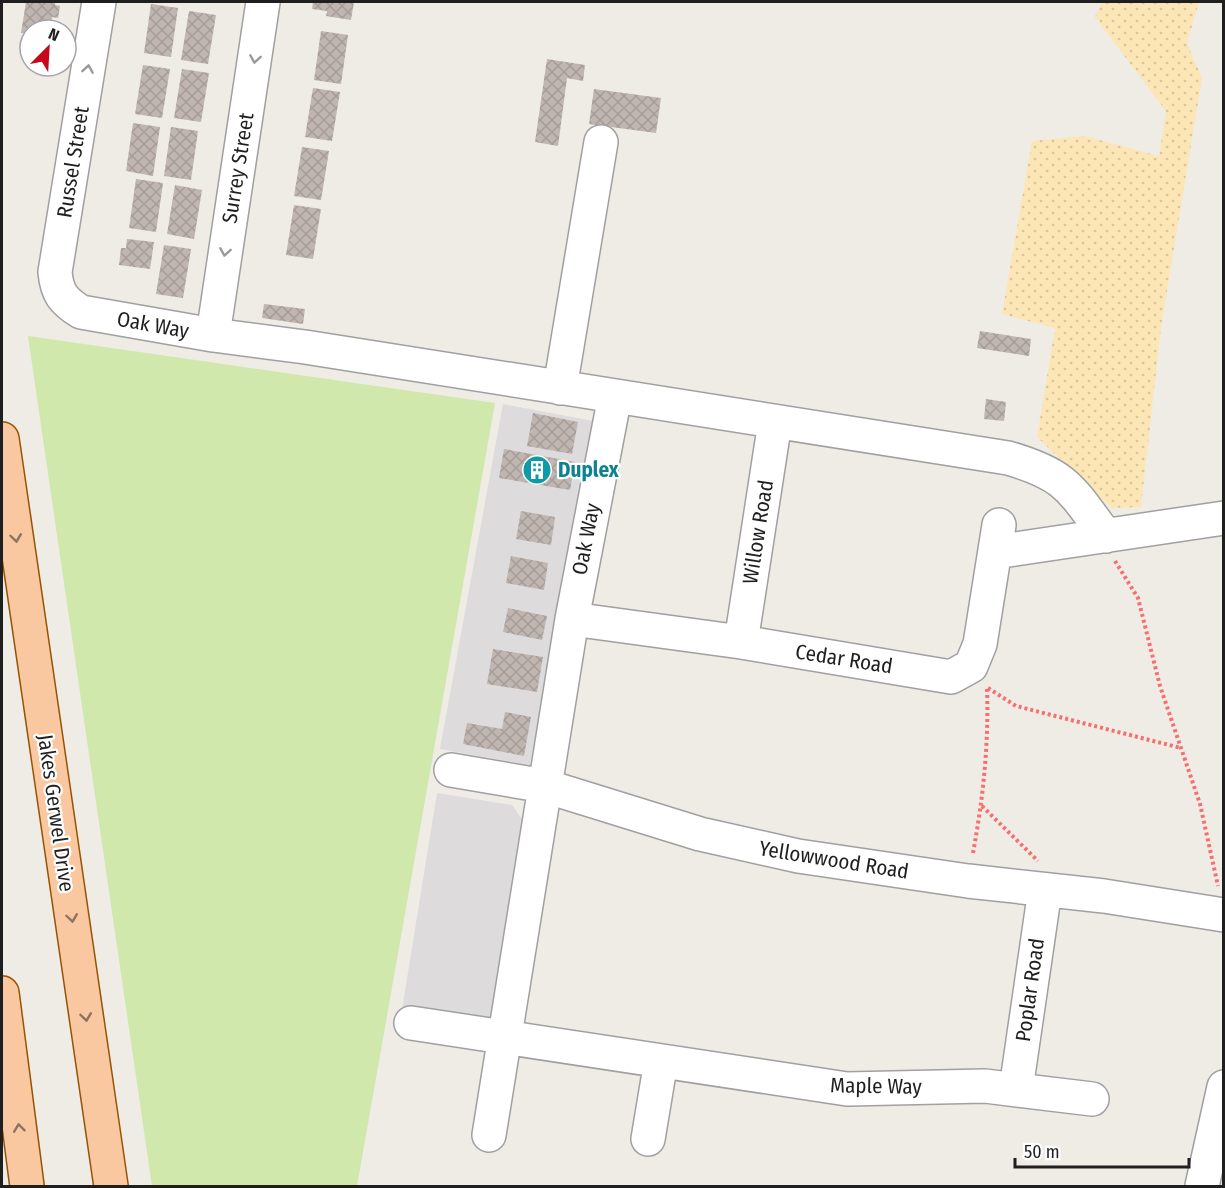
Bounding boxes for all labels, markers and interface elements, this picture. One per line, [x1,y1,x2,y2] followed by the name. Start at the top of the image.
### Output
[18,18,78,78] north arrow
[46,24,62,45] text: N
[249,55,261,64] one-way arrow
[82,64,94,74] one-way arrow
[51,104,95,220] street label: Russel Street
[216,111,260,225] street label: Surrey Street
[220,248,232,257] one-way arrow
[115,306,192,344] street label: Oak Way
[521,454,553,486] building icon: Duplex
[558,457,620,483] place label: Duplex
[737,478,779,586] street label: Willow Road
[566,500,606,577] street label: Oak Way
[10,534,22,543] one-way arrow
[794,638,894,680] street label: Cedar Road
[32,733,80,893] street label: Jakes Gerwel Drive
[757,835,911,885] street label: Yellowwood Road
[65,913,77,923] one-way arrow
[1010,937,1050,1043] street label: Poplar Road
[80,1012,92,1021] one-way arrow
[830,1072,923,1100] street label: Maple Way
[14,1124,26,1133] one-way arrow
[1015,1131,1189,1169] scale bar
[1024,1141,1060,1163] text: 50 m

